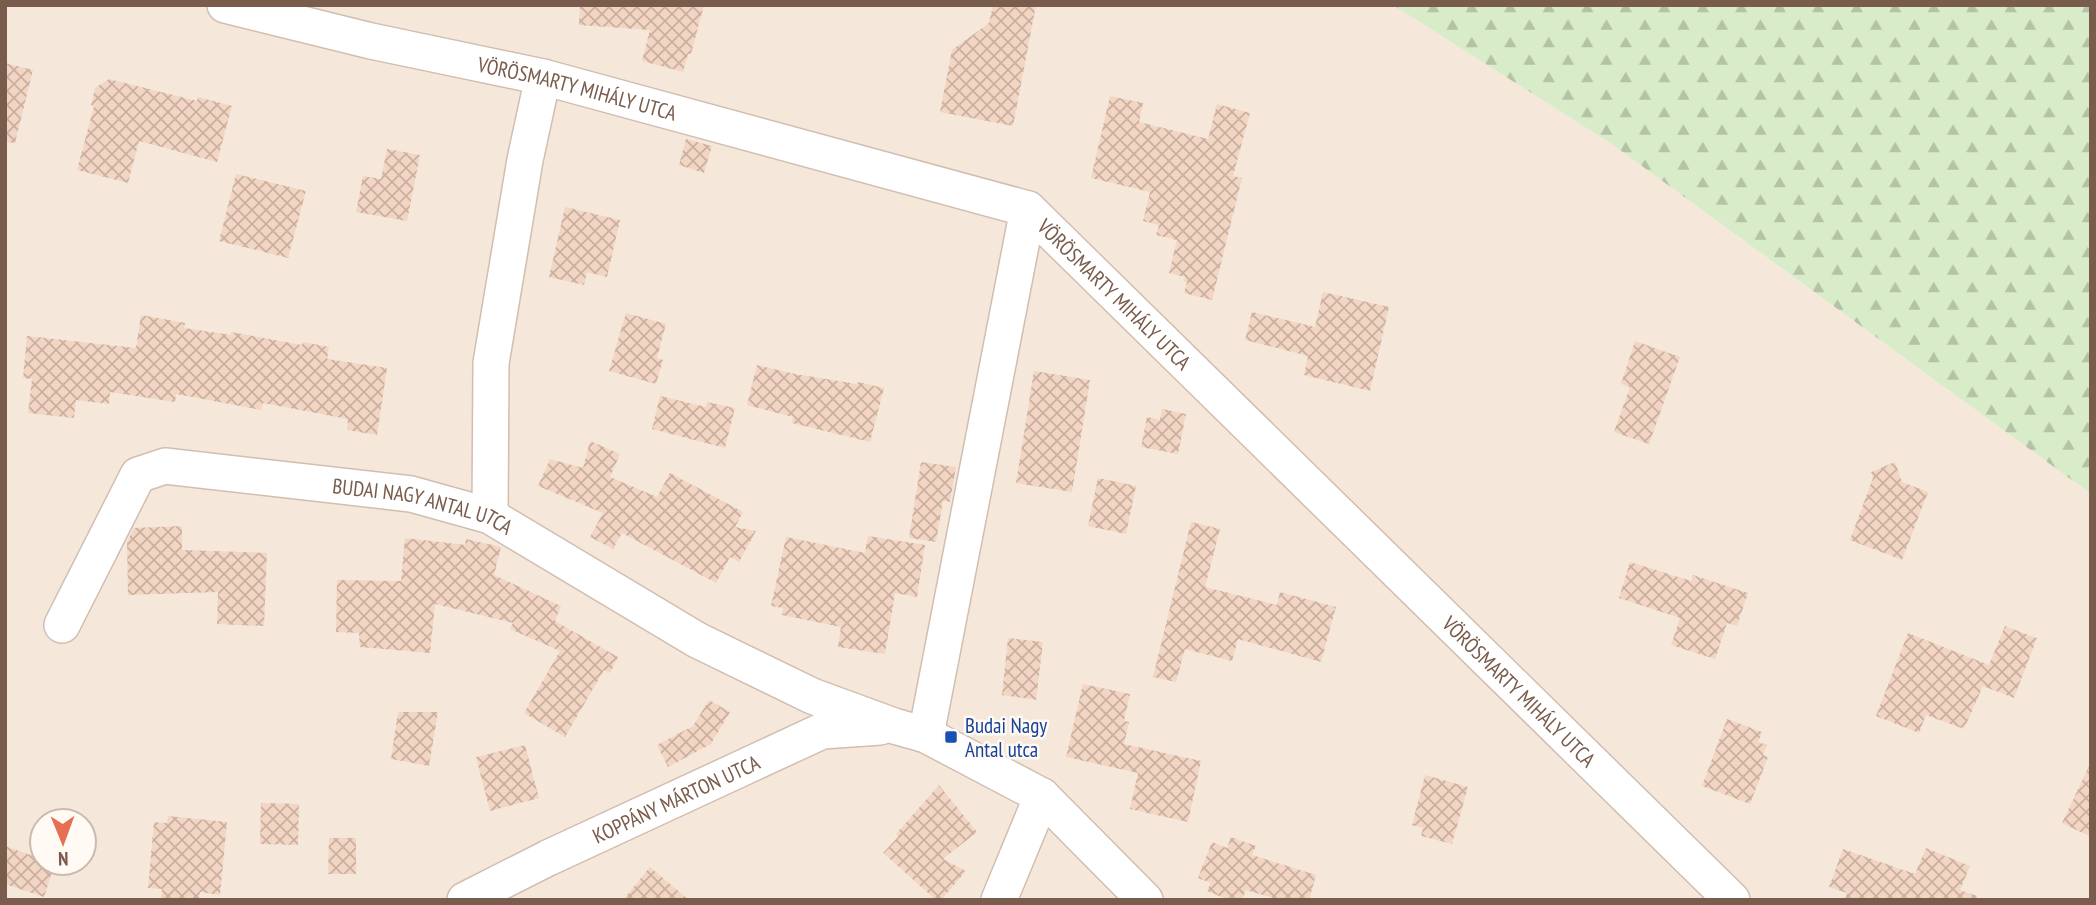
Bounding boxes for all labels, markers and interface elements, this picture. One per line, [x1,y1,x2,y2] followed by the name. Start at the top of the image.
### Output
[474,50,680,126] street label: VÖRÖSMARTY MIHÁLY UTCA
[1031,212,1197,375] street label: VÖRÖSMARTY MIHÁLY UTCA
[331,472,518,540] street label: BUDAI NAGY ANTAL UTCA
[1436,609,1602,772] street label: VÖRÖSMARTY MIHÁLY UTCA
[965,712,1047,763] place label: Budai Nagy Antal utca
[943,729,959,745] marker: Budai Nagy Antal utca
[588,748,764,849] street label: KOPPÁNY MÁRTON UTCA
[28,807,98,877] north arrow
[58,847,69,871] text: N

